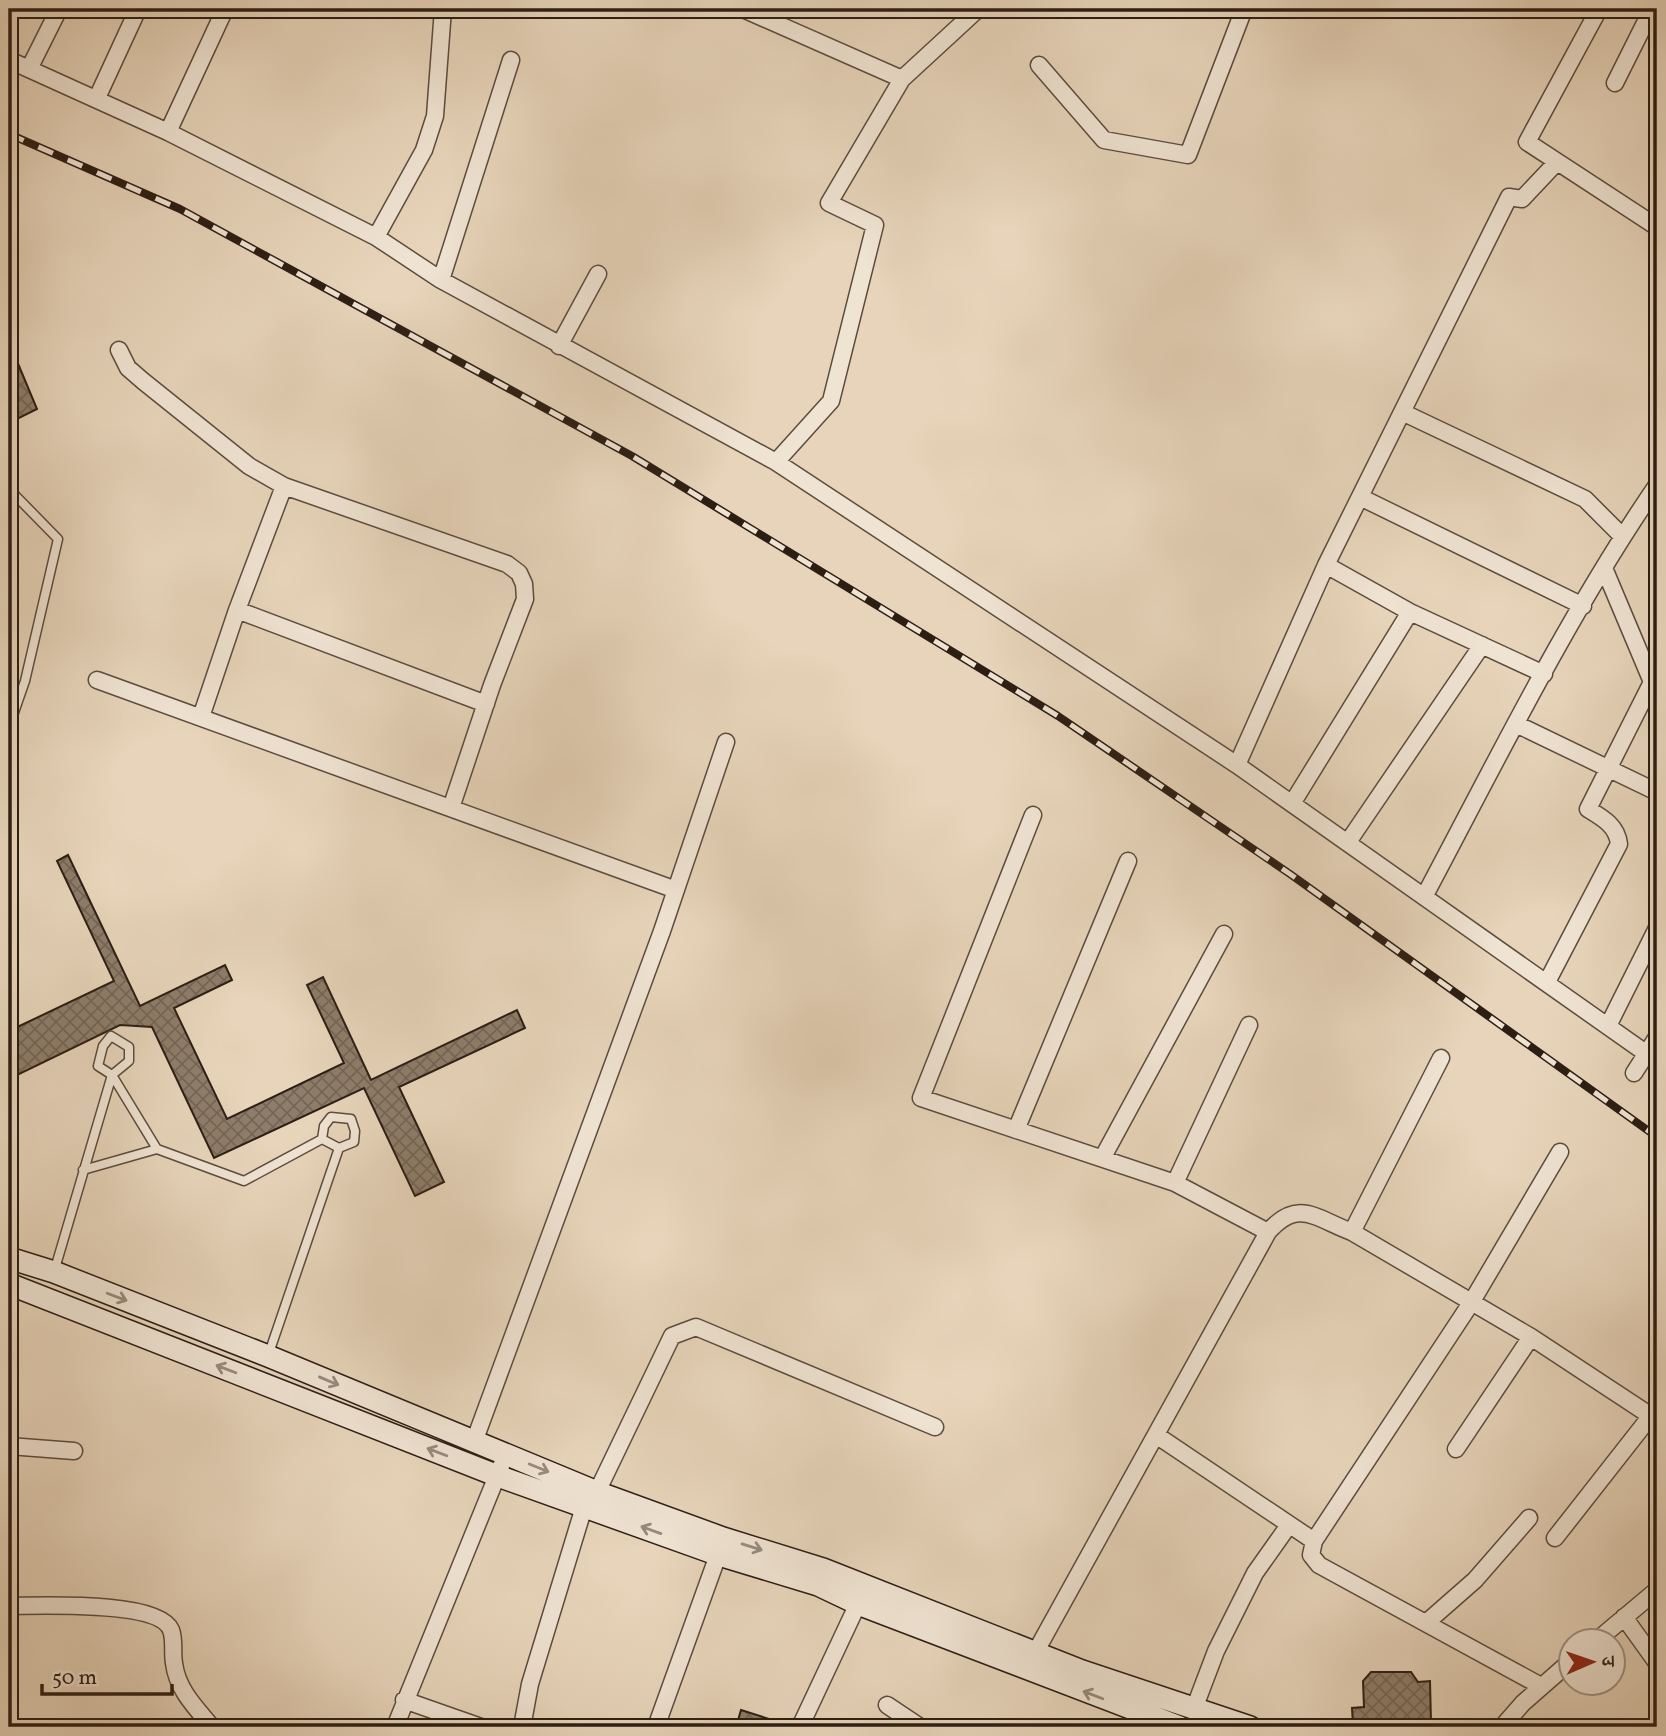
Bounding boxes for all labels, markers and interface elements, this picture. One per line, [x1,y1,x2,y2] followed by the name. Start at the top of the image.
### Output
[106,1291,128,1304] one-way arrow
[215,1361,237,1374] one-way arrow
[317,1376,339,1389] one-way arrow
[427,1444,449,1457] one-way arrow
[528,1462,549,1475] one-way arrow
[640,1523,662,1535] one-way arrow
[741,1541,763,1554] one-way arrow
[1558,1628,1628,1698] north arrow
[42,1652,172,1696] scale bar
[1594,1654,1620,1668] text: उ
[52,1664,97,1693] text: 50 m
[1083,1687,1105,1700] one-way arrow

